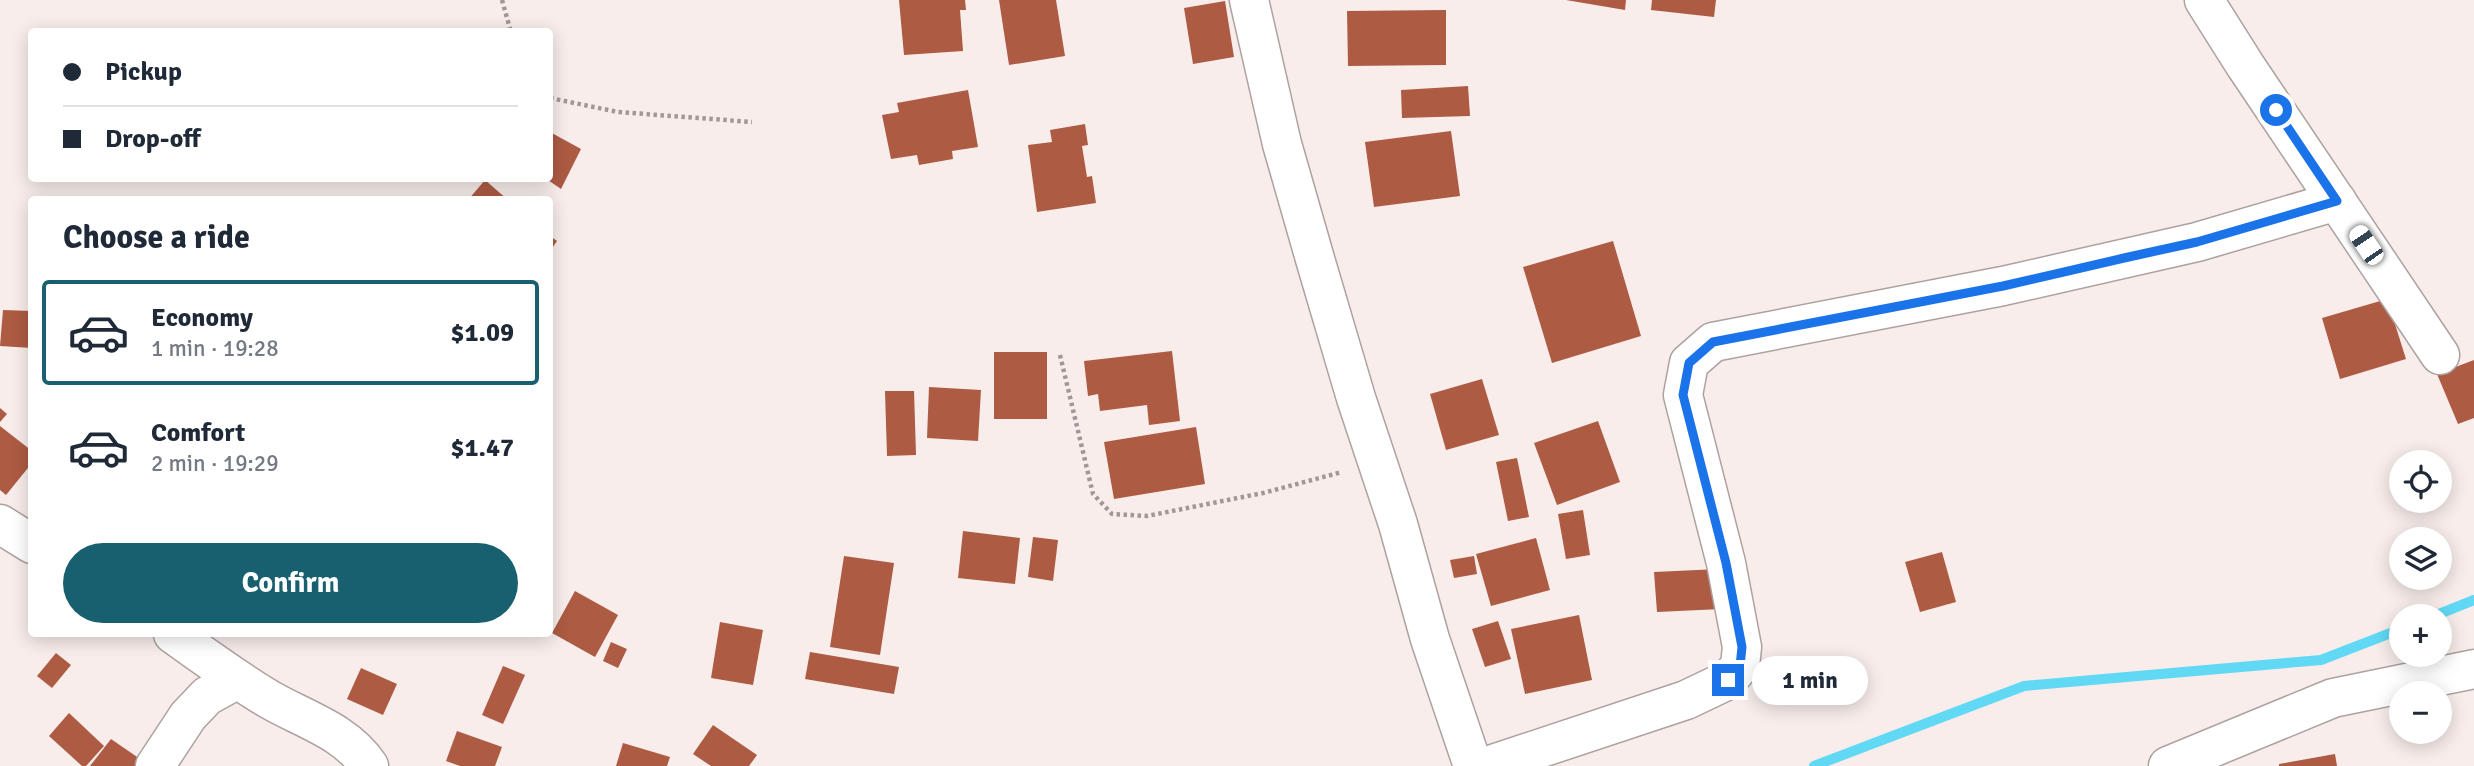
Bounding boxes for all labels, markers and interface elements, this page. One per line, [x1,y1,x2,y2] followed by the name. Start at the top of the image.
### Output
[105,56,182,88] text: Pickup
[2260,94,2292,126] route start
[105,123,201,155] text: Drop-off
[63,218,250,257] text: Choose a ride
[2346,222,2387,268] car
[67,301,130,364] icon: car
[151,302,253,334] text: Economy
[450,317,514,349] text: $1.09
[151,334,279,363] text: 1 min · 19:28
[67,416,130,479] icon: car
[151,417,245,449] text: Comfort
[450,432,514,464] text: $1.47
[151,449,279,478] text: 2 min · 19:29
[2389,450,2452,744] map controls
[2389,450,2452,513] button: locate
[2389,527,2452,590] button: layers
[63,543,518,623] button: Confirm
[2389,604,2452,667] button: +
[1752,656,1868,704] callout: 1 min
[1712,664,1744,696] route end
[1782,666,1838,695] text: 1 min
[2389,681,2452,744] button: −

